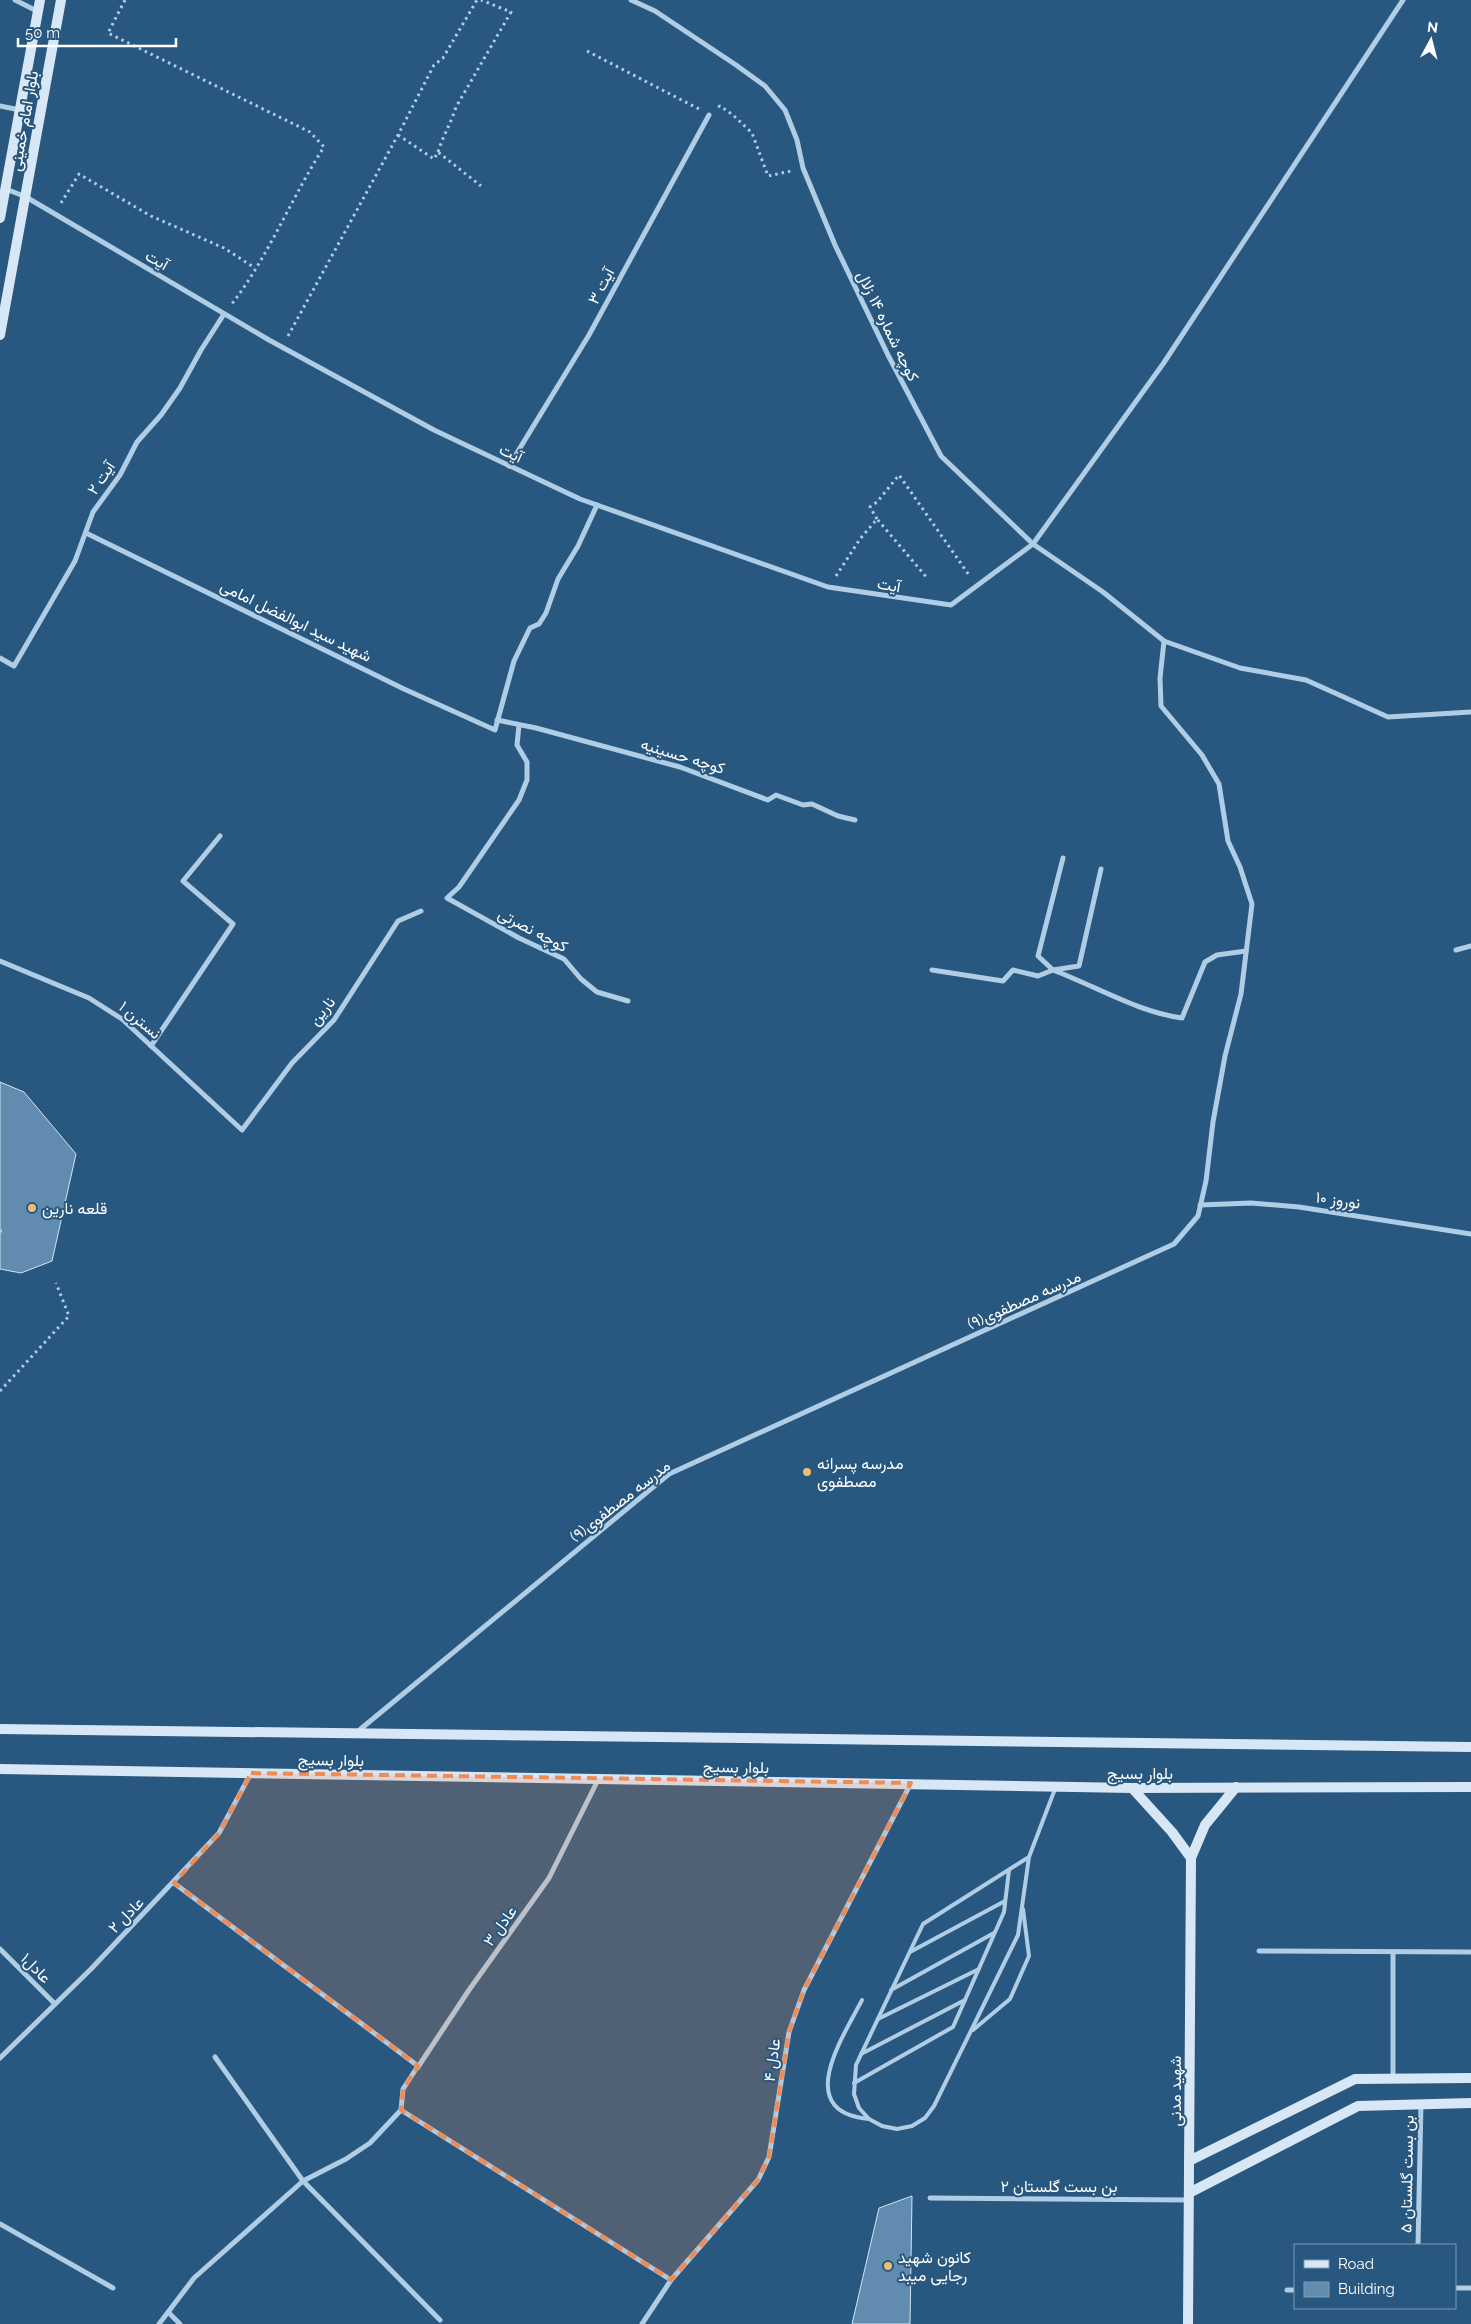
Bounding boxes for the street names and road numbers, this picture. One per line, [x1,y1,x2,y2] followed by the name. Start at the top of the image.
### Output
[6,69,43,173] street label: بلوار امام خمینی
[142,246,173,275] street label: آیت
[584,264,619,307] street label: آیت ۳
[851,268,923,385] street label: کوچه شماره ۱۴ زلال
[496,439,527,467] street label: آیت
[83,457,120,498] street label: آیت ۲
[876,574,903,596] street label: آیت
[217,576,375,667] street label: شهید سید ابوالفضل امامی
[638,734,727,780] street label: کوچه حسینیه
[494,904,571,958] street label: کوچه نصرتی
[305,993,340,1030] street label: نارین
[114,997,165,1044] street label: نسترن ۱
[1314,1187,1362,1214] street label: نوروز ۱۰
[964,1267,1084,1334] street label: مدرسه مصطفوی(۹)
[566,1456,675,1547] street label: مدرسه مصطفوی(۹)
[298,1750,364,1772] street label: بلوار بسیج
[703,1757,769,1779] street label: بلوار بسیج
[1107,1764,1173,1785] street label: بلوار بسیج
[104,1893,148,1937] street label: عادل ۲
[479,1902,521,1950] street label: عادل ۳
[17,1949,55,1987] street label: عادل۱
[760,2037,784,2083] street label: عادل ۴
[1166,2056,1186,2126] street label: شهید مدنی
[1396,2115,1419,2233] street label: بن بست گلستان ۵
[1001,2177,1117,2197] street label: بن بست گلستان ۲

